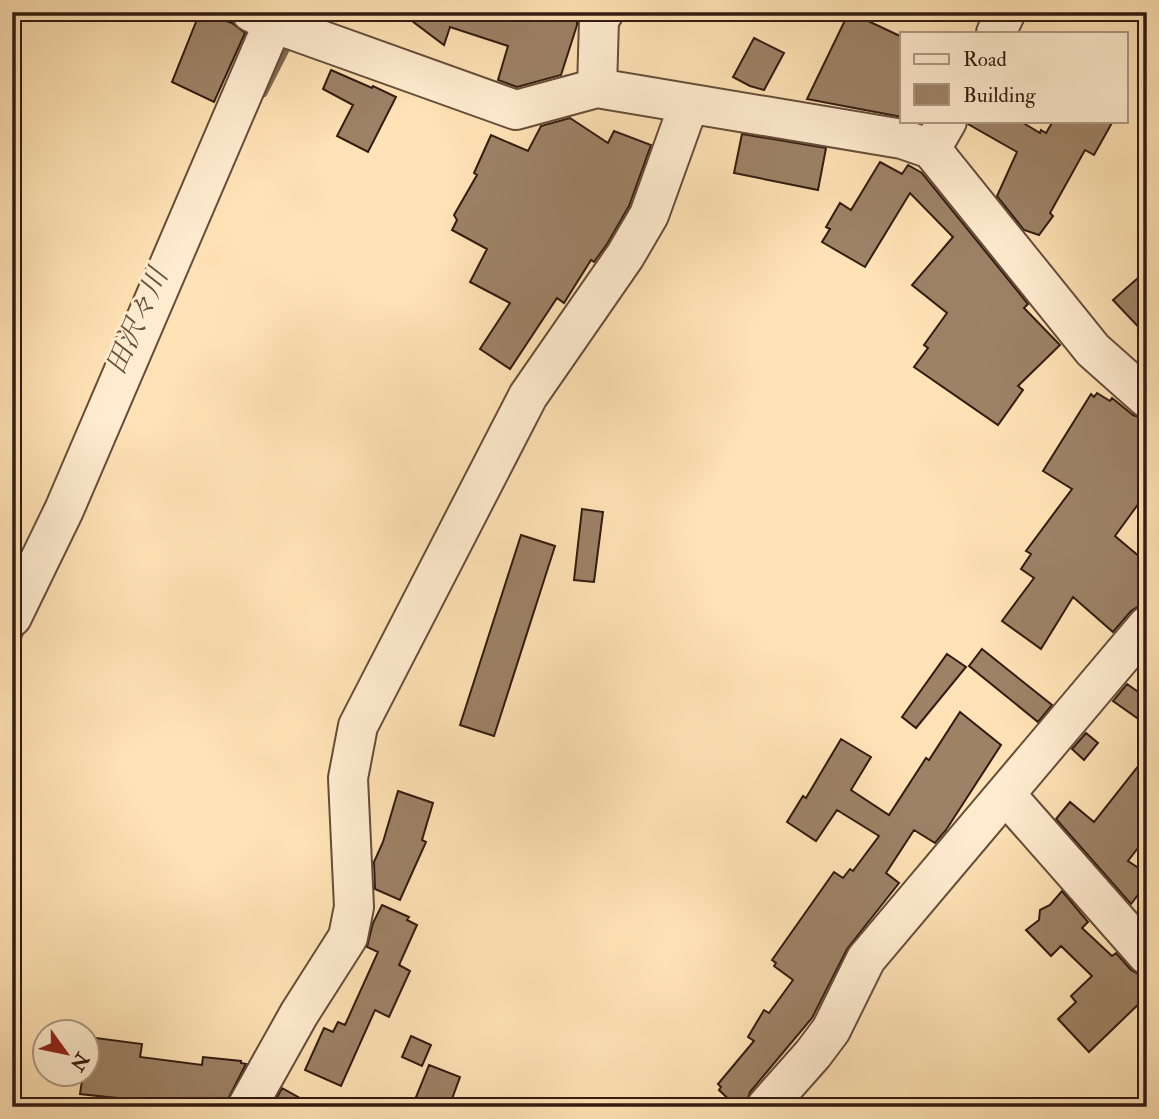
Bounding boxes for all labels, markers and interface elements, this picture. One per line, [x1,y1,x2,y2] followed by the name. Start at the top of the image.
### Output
[900,32,1128,122] legend
[963,46,1008,73] text: Road
[963,82,1036,109] text: Building
[99,261,177,380] water label: 田沢々川
[32,1018,102,1088] north arrow
[64,1047,95,1076] text: N

